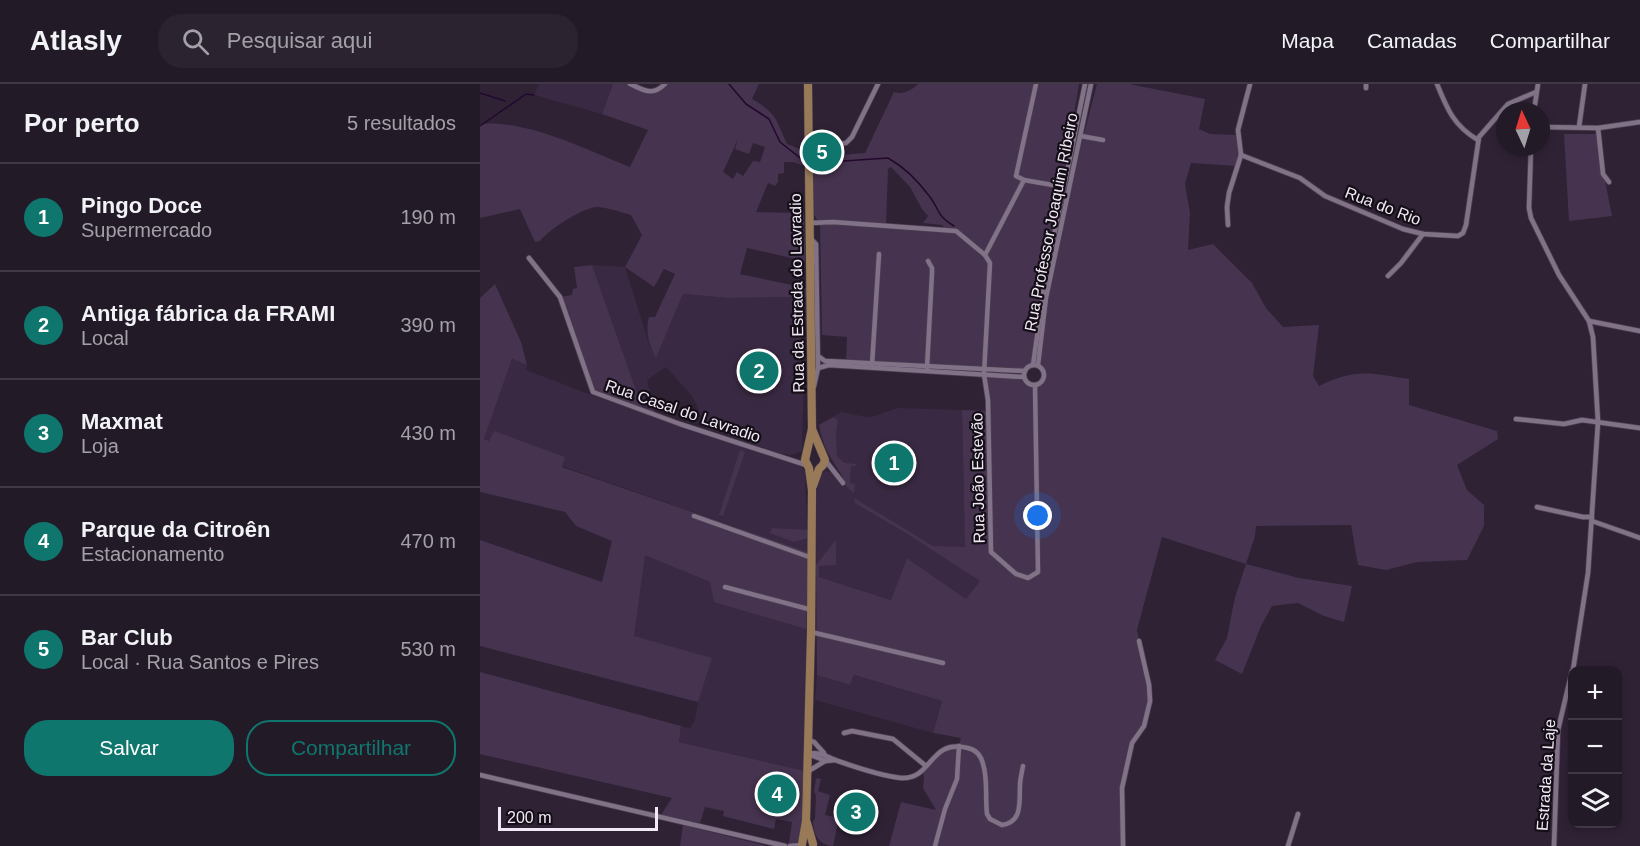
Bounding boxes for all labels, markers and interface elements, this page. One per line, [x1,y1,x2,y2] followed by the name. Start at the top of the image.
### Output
[158,14,578,68] search box
[30,25,122,56] text: Atlasly
[179,25,212,58] icon: search
[227,28,372,53] text: Pesquisar aqui
[1281,29,1334,52] text: Mapa
[1367,29,1457,52] text: Camadas
[1490,29,1610,52] text: Compartilhar
[1496,102,1550,156] north arrow
[24,108,140,138] text: Por perto
[1021,111,1081,333] street label: Rua Professor Joaquim Ribeiro
[347,112,456,134] text: 5 resultados
[802,130,842,174] pin: 5
[1343,184,1424,228] street label: Rua do Rio
[81,193,202,218] text: Pingo Doce
[787,193,807,393] street label: Rua da Estrada do Lavradio
[38,206,49,228] text: 1
[400,206,456,228] text: 190 m
[81,219,212,241] text: Supermercado
[81,301,335,326] text: Antiga fábrica da FRAMI
[38,314,49,336] text: 2
[400,314,456,336] text: 390 m
[81,327,129,349] text: Local
[740,348,778,394] pin: 2
[603,376,763,446] street label: Rua Casal do Lavradio
[81,409,163,434] text: Maxmat
[968,412,988,544] street label: Rua João Estevão
[38,422,49,444] text: 3
[400,422,456,444] text: 430 m
[81,435,119,457] text: Loja
[874,440,914,485] pin: 1
[1023,501,1052,530] your location
[81,517,270,542] text: Parque da Citroên
[38,530,49,552] text: 4
[400,530,456,552] text: 470 m
[81,543,224,565] text: Estacionamento
[81,625,173,650] text: Bar Club
[38,638,49,660] text: 5
[400,638,456,660] text: 530 m
[81,651,319,673] text: Local · Rua Santos e Pires
[1568,666,1622,828] map controls
[1568,666,1622,720] button: +
[1534,718,1558,831] street label: Estrada da Laje
[24,720,234,776] button: Salvar
[246,720,456,776] button: Compartilhar
[1568,720,1622,774] button: −
[758,772,796,816] pin: 4
[1568,774,1622,828] button: layers
[836,790,875,834] pin: 3
[498,804,658,832] scale bar
[507,809,551,826] text: 200 m

